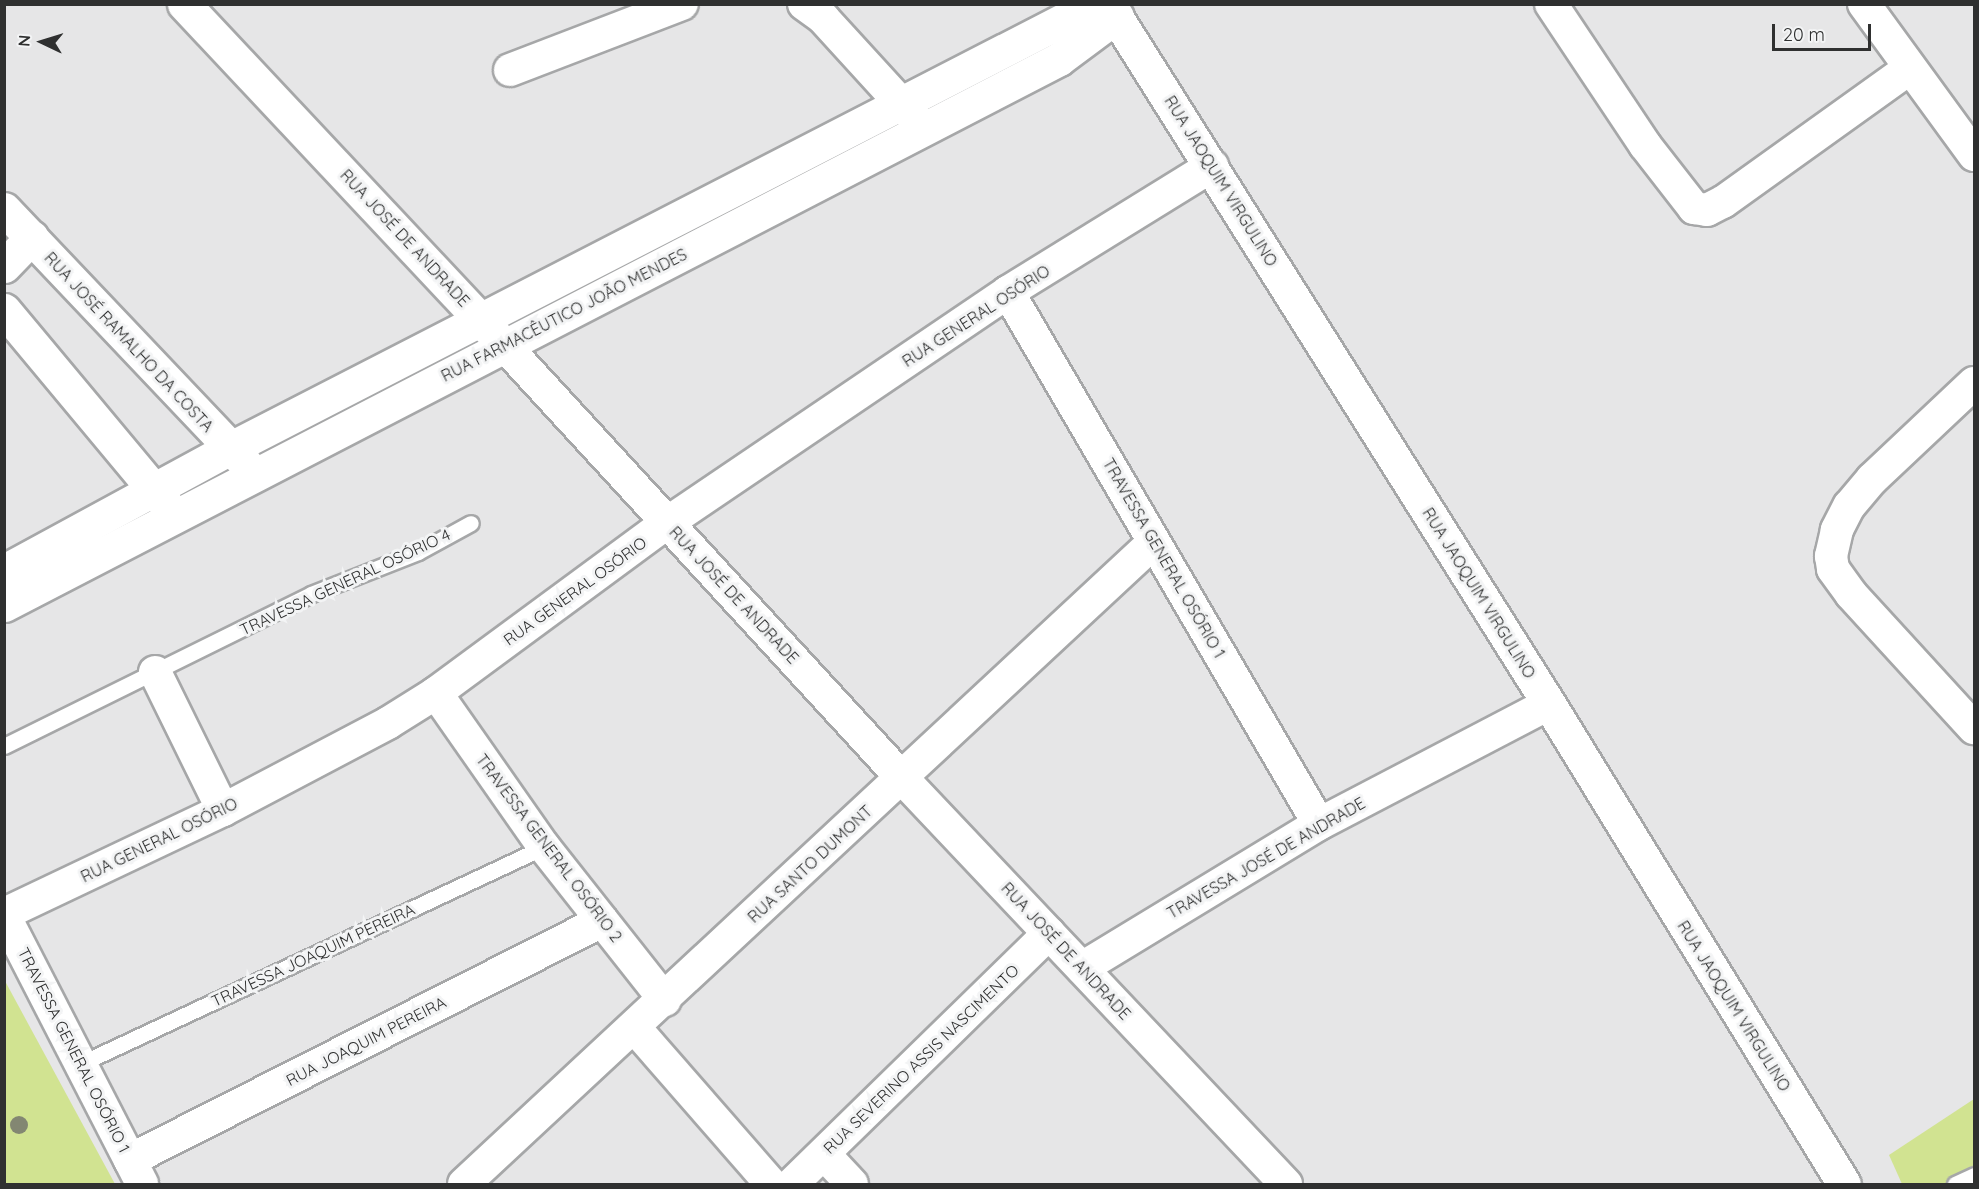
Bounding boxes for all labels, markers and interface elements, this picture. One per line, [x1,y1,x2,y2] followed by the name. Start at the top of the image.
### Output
[12,12,72,72] north arrow
[1775,12,1874,50] scale bar
[1783,23,1825,46] text: 20 m
[14,34,34,47] text: N
[1161,92,1281,270] street label: RUA JAOQUIM VIRGULINO
[336,165,474,311] street label: RUA JOSÉ DE ANDRADE
[438,244,690,386] street label: RUA FARMACÊUTICO JOÃO MENDES
[41,248,217,436] street label: RUA JOSÉ RAMALHO DA COSTA
[899,261,1053,371] street label: RUA GENERAL OSÓRIO
[1099,455,1229,661] street label: TRAVESSA GENERAL OSÓRIO 1
[1419,504,1539,682] street label: RUA JAOQUIM VIRGULINO
[665,522,803,668] street label: RUA JOSÉ DE ANDRADE
[237,525,453,639] street label: TRAVESSA GENERAL OSÓRIO 4
[500,533,650,649] street label: RUA GENERAL OSÓRIO
[472,750,626,946] street label: TRAVESSA GENERAL OSÓRIO 2
[1163,793,1369,923] street label: TRAVESSA JOSÉ DE ANDRADE
[78,794,240,886] street label: RUA GENERAL OSÓRIO
[744,801,876,927] street label: RUA SANTO DUMONT
[997,878,1135,1024] street label: RUA JOSÉ DE ANDRADE
[208,899,418,1011] street label: TRAVESSA JOAQUIM PEREIRA
[1674,917,1794,1095] street label: RUA JAOQUIM VIRGULINO
[14,944,134,1156] street label: TRAVESSA GENERAL OSÓRIO 1
[819,960,1023,1158] street label: RUA SEVERINO ASSIS NASCIMENTO
[283,992,449,1090] street label: RUA JOAQUIM PEREIRA

